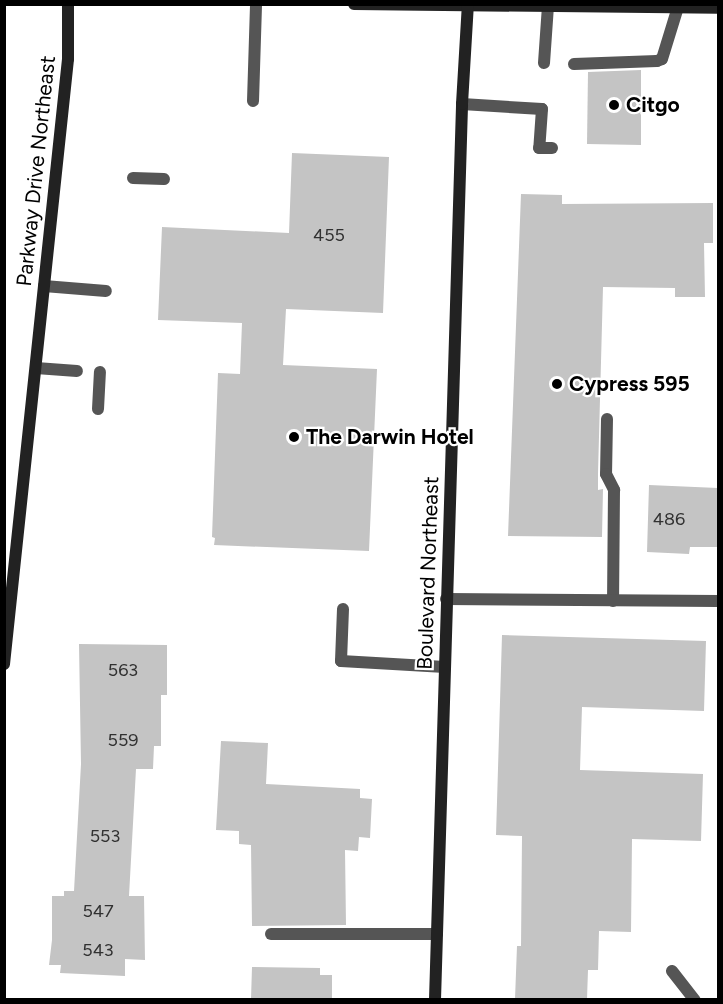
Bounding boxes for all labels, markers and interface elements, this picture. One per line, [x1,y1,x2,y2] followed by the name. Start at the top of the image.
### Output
[11,54,61,288] street label: Parkway Drive Northeast
[626,92,680,118] place label: Citgo
[607,98,621,112] marker: Citgo
[313,224,345,246] house number: 455
[569,371,690,397] place label: Cypress 595
[550,377,564,391] marker: Cypress 595
[306,424,474,450] place label: The Darwin Hotel
[287,430,301,444] marker: The Darwin Hotel
[412,476,444,670] street label: Boulevard Northeast
[653,508,685,530] house number: 486
[108,659,138,681] house number: 563
[108,729,138,751] house number: 559
[90,825,120,847] house number: 553
[82,900,114,922] house number: 547
[82,939,114,961] house number: 543

